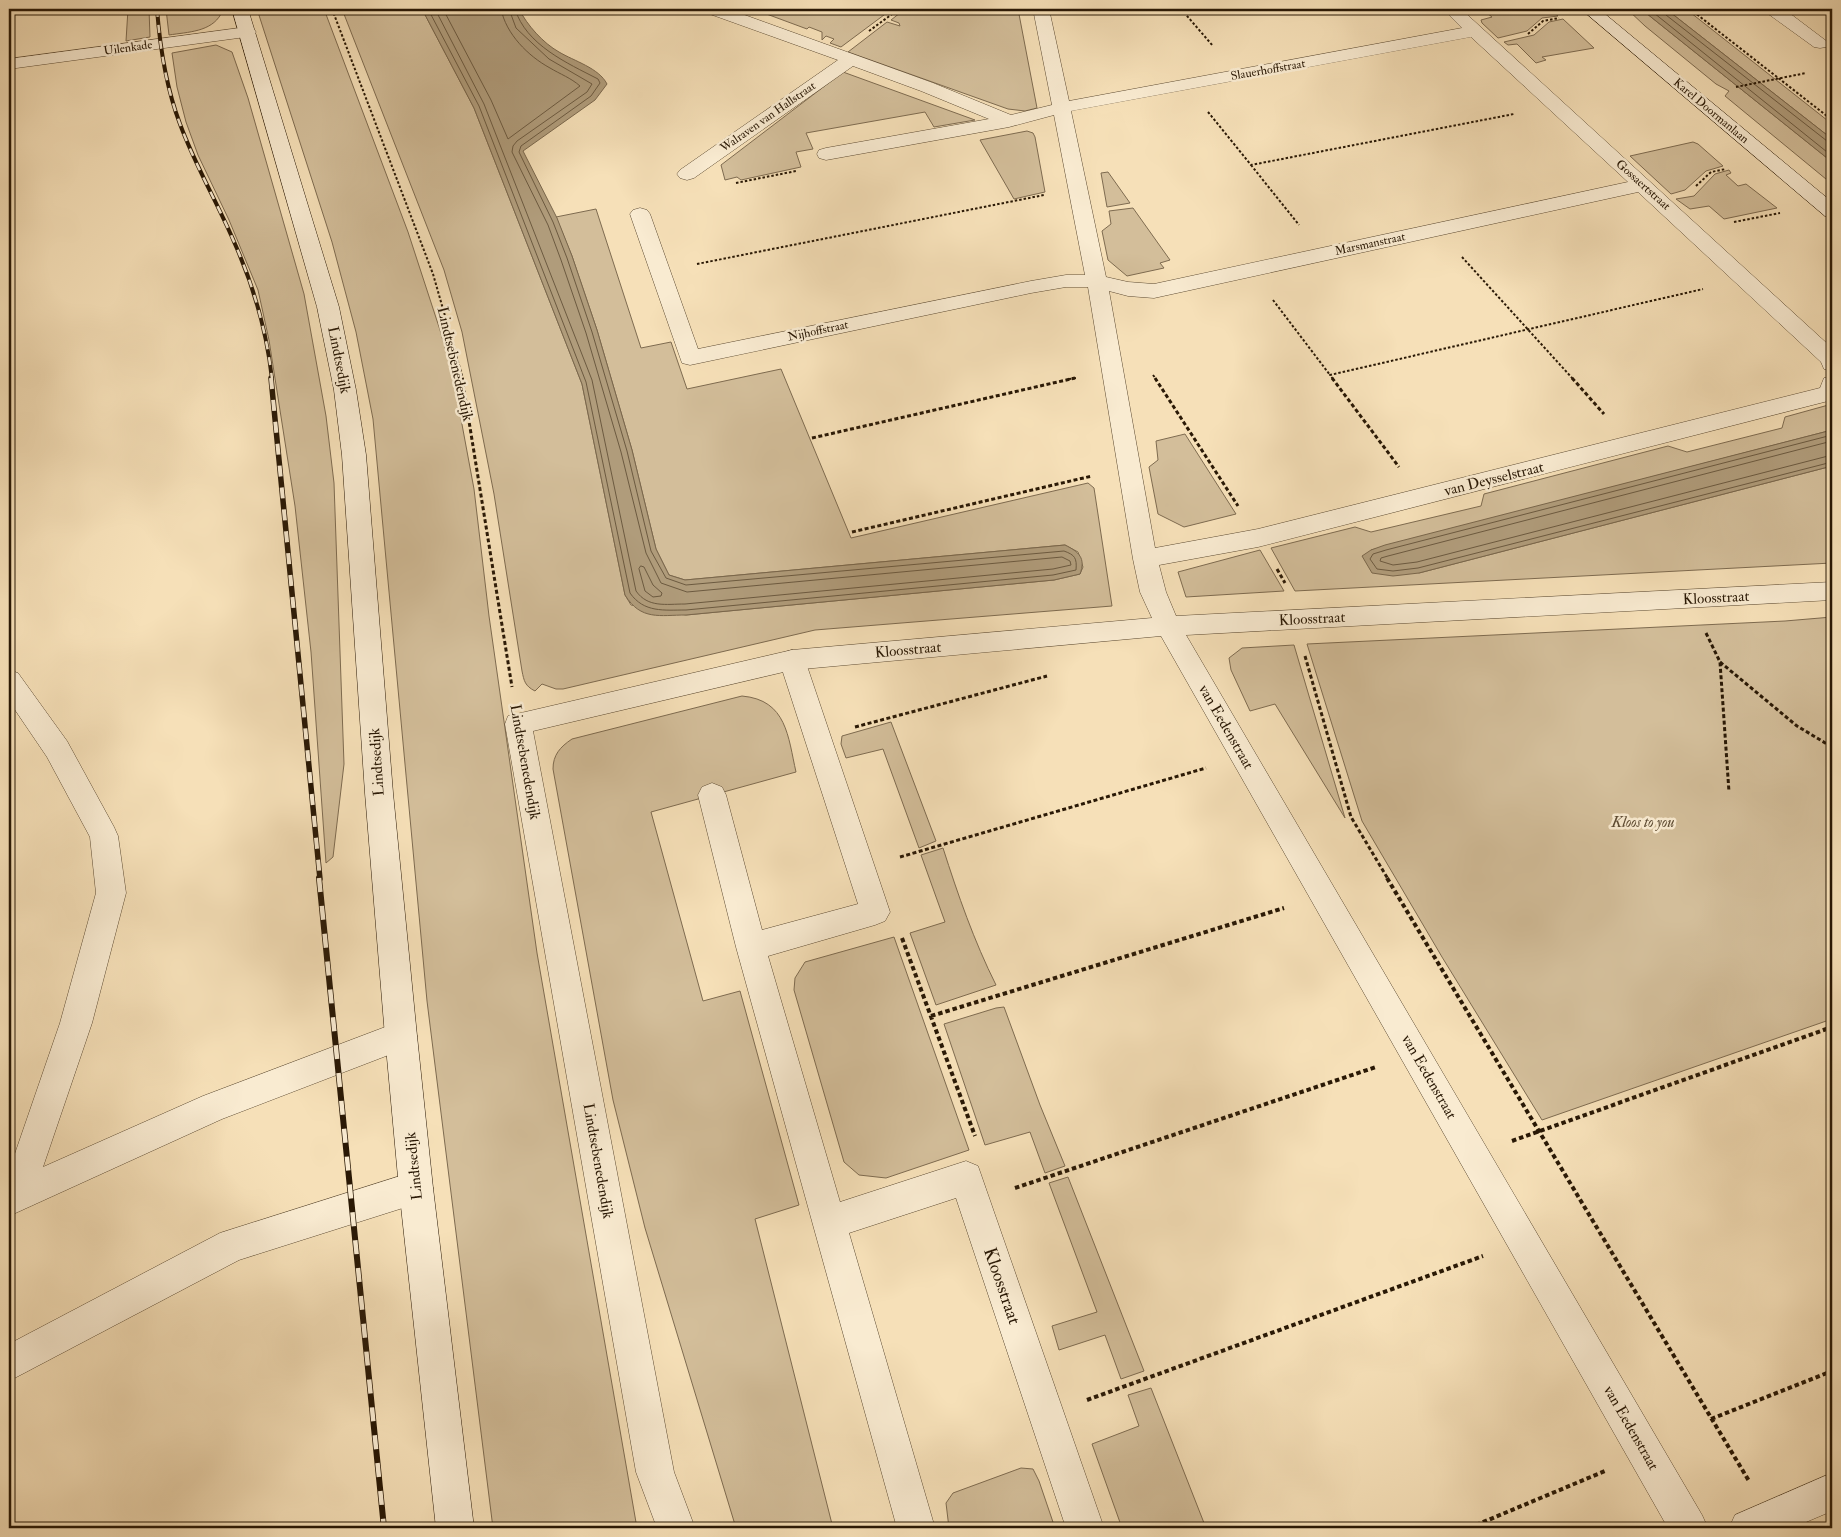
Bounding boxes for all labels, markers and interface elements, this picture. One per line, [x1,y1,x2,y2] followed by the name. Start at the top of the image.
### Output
[103,37,153,59] street label: Uilenkade
[1230,56,1307,84] street label: Slauerhoffstraat
[1670,75,1752,147] street label: Karel Doormanlaan
[717,78,819,156] street label: Walraven van Hallstraat
[1612,156,1674,214] street label: Gossaertstraat
[1333,229,1407,259] street label: Marsmanstraat
[433,305,477,423] street label: Lindtsebenedendijk
[786,317,850,345] street label: Nijhoffstraat
[323,325,355,395] street label: Lindtsedijk
[1441,457,1546,501] street label: van Deysselstraat
[1682,587,1750,609] street label: Kloosstraat
[1278,608,1346,630] street label: Kloosstraat
[874,638,942,662] street label: Kloosstraat
[1194,680,1258,773] street label: van Eedenstraat
[505,703,545,821] street label: Lindtsebenedendijk
[365,727,389,797] street label: Lindtsedijk
[1611,813,1674,832] park label: Kloos to you
[1397,1030,1461,1123] street label: van Eedenstraat
[578,1102,618,1220] street label: Lindtsebenedendijk
[401,1131,427,1201] street label: Lindtsedijk
[978,1244,1026,1328] street label: Kloosstraat
[1599,1381,1663,1474] street label: van Eedenstraat

